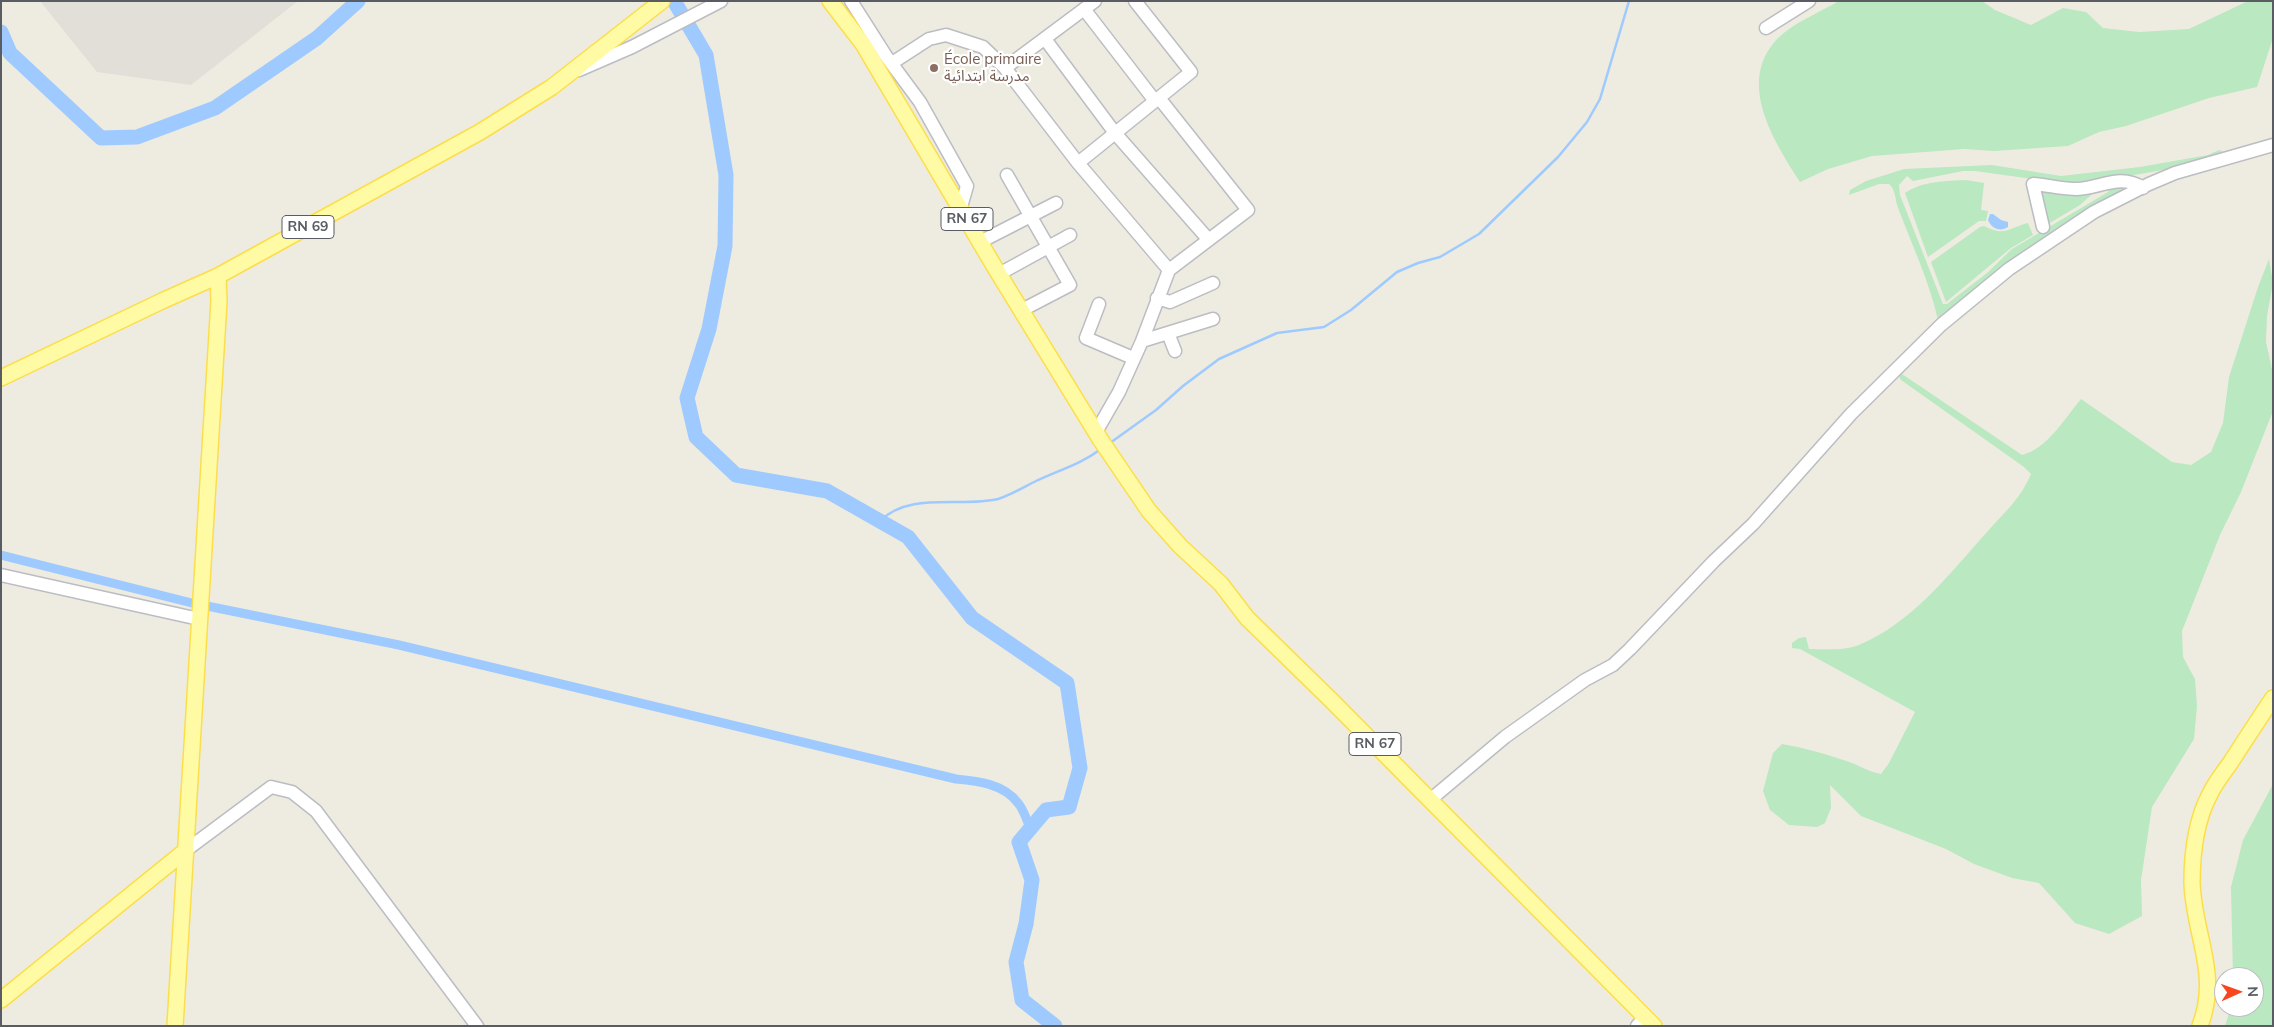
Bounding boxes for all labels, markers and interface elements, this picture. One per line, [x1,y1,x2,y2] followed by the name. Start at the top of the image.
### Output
[944,50,1042,85] place label: École primaire مدرسة ابتدائية
[928,62,940,74] marker: École primaire مدرسة ابتدائية
[941,208,993,230] road number: RN 67
[282,216,334,238] road number: RN 69
[1349,732,1401,756] road number: RN 67
[2214,967,2264,1017] north arrow
[2244,986,2262,997] text: N

